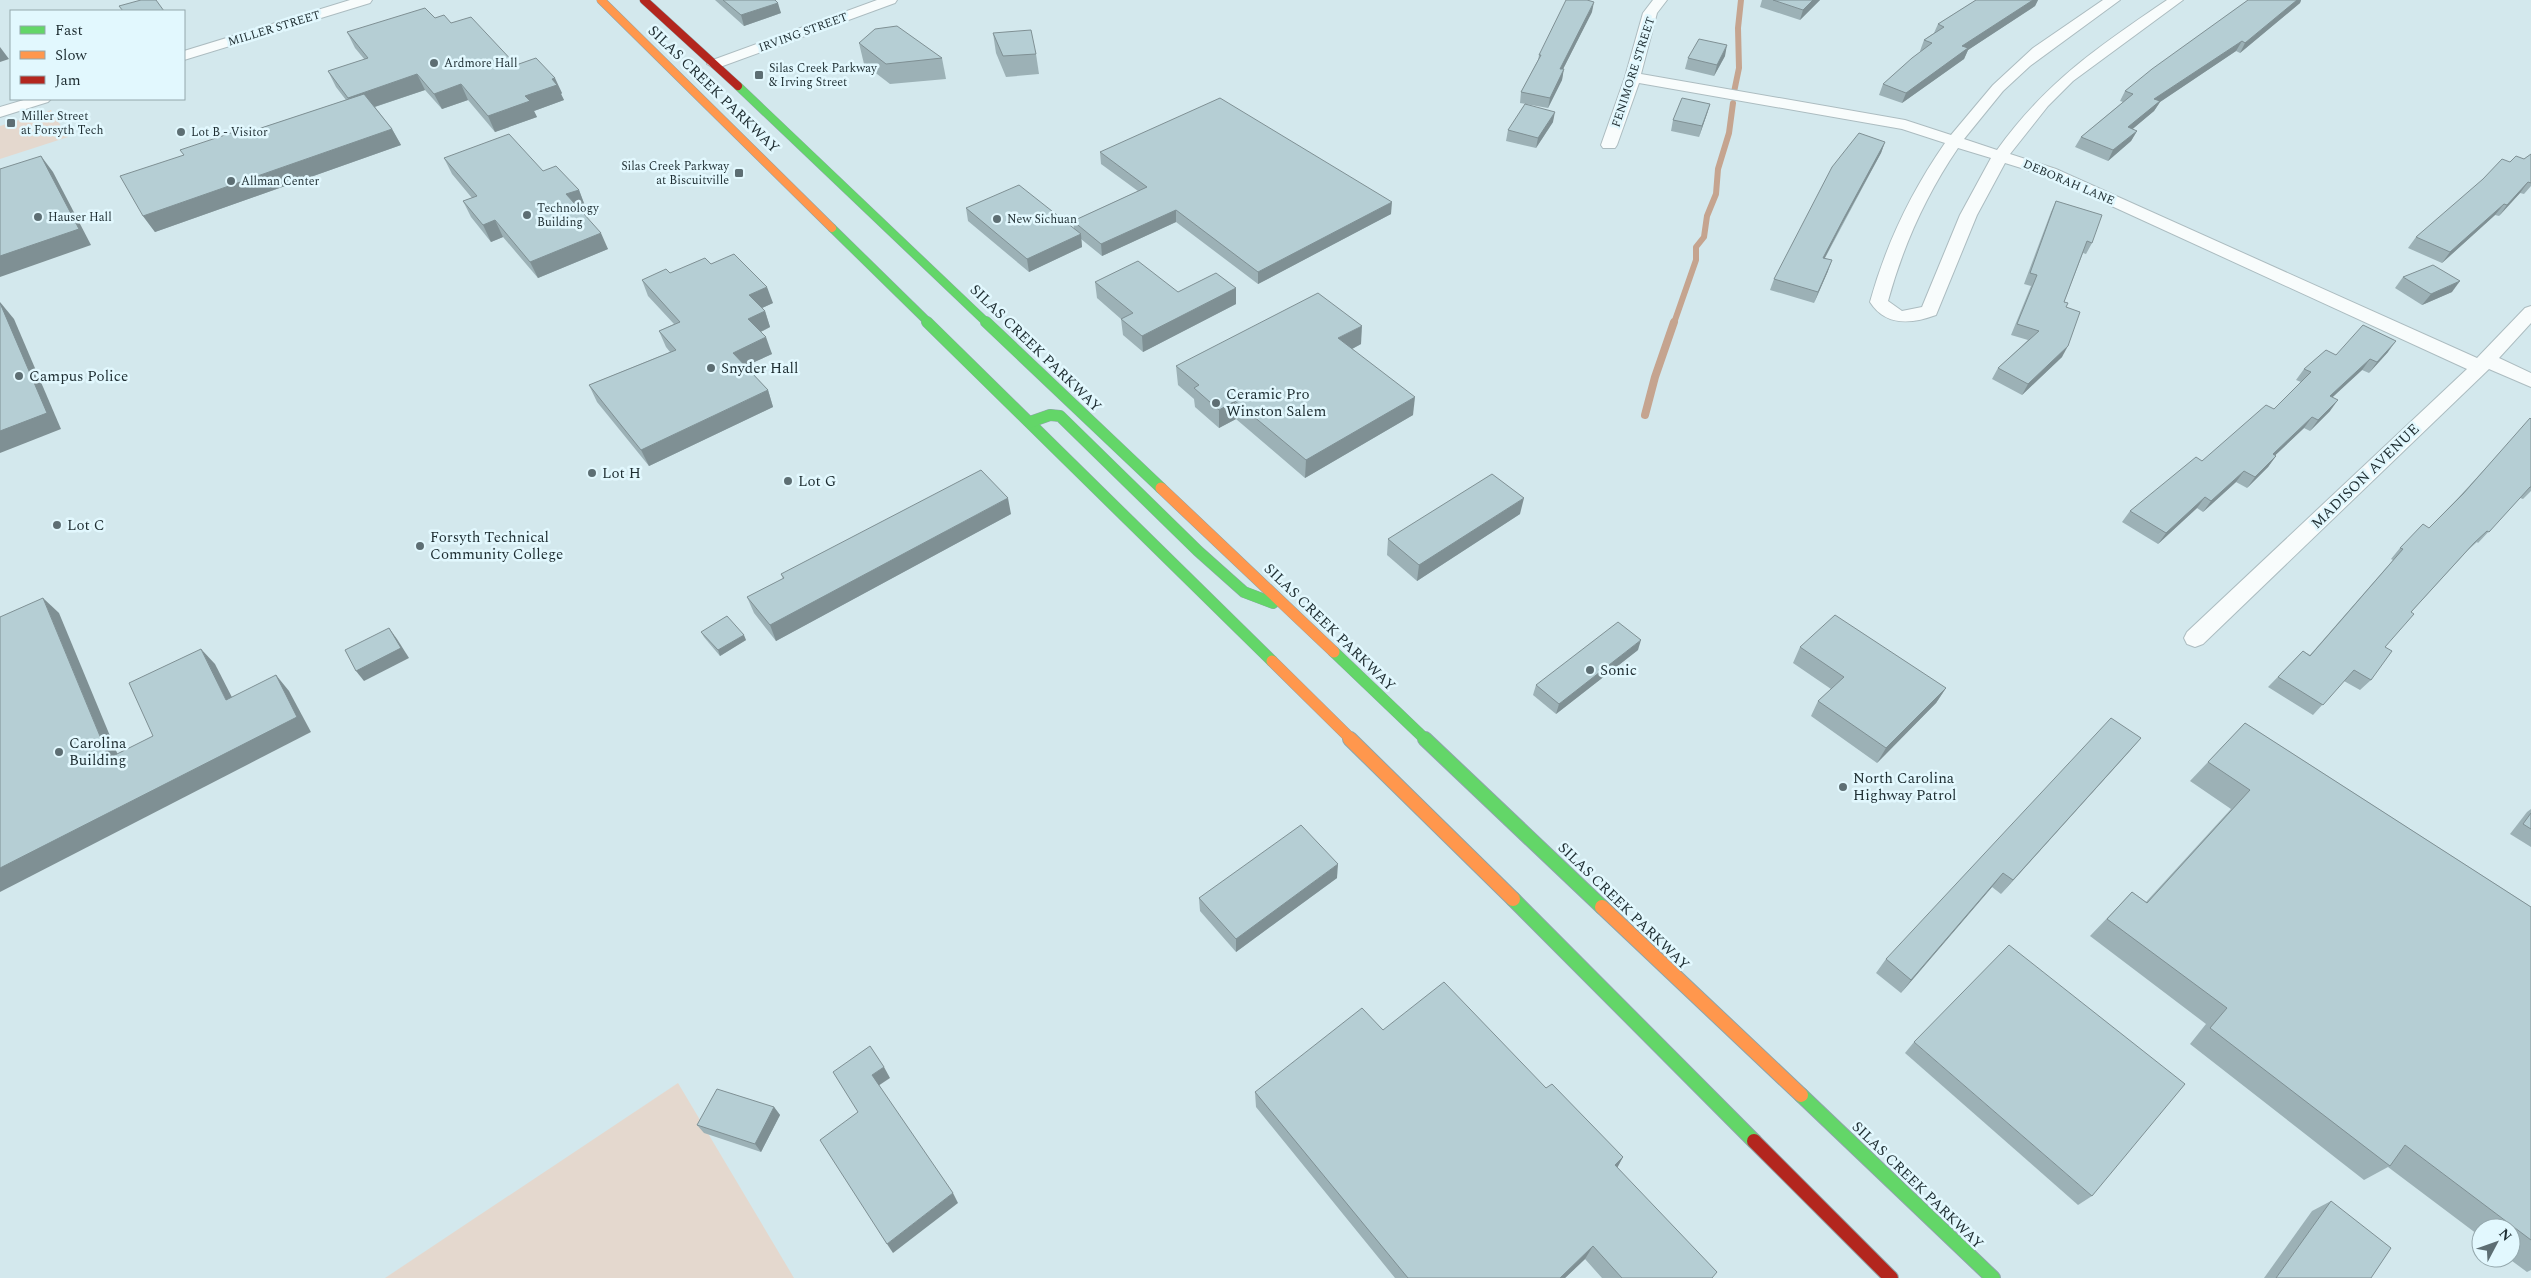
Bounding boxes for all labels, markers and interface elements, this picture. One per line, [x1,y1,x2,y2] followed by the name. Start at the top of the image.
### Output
[225,5,323,52] street label: MILLER STREET
[756,8,850,57] street label: IRVING STREET
[10,10,185,100] legend
[1607,14,1660,130] street label: FENIMORE STREET
[55,19,83,42] text: Fast
[642,20,785,159] street label: SILAS CREEK PARKWAY
[55,44,87,67] text: Slow
[444,54,517,73] place label: Ardmore Hall
[428,57,440,69] marker: Ardmore Hall
[769,59,878,92] place label: Silas Creek Parkway & Irving Street
[55,69,81,92] text: Jam
[753,69,765,81] marker: Silas Creek Parkway & Irving Street
[21,107,104,140] place label: Miller Street at Forsyth Tech
[5,117,17,129] marker: Miller Street at Forsyth Tech
[191,123,268,142] place label: Lot B - Visitor
[175,126,187,138] marker: Lot B - Visitor
[2020,155,2118,210] street label: DEBORAH LANE
[621,157,730,190] place label: Silas Creek Parkway at Biscuitville
[733,167,745,179] marker: Silas Creek Parkway at Biscuitville
[241,172,320,191] place label: Allman Center
[225,175,237,187] marker: Allman Center
[537,199,600,232] place label: Technology Building
[48,208,112,227] place label: Hauser Hall
[521,209,533,221] marker: Technology Building
[1007,210,1077,229] place label: New Sichuan
[32,211,44,223] marker: Hauser Hall
[991,213,1003,225] marker: New Sichuan
[964,279,1107,418] street label: SILAS CREEK PARKWAY
[721,357,798,380] place label: Snyder Hall
[705,362,717,374] marker: Snyder Hall
[29,365,128,388] place label: Campus Police
[13,370,25,382] marker: Campus Police
[1226,383,1326,423] place label: Ceramic Pro Winston Salem
[1210,397,1222,409] marker: Ceramic Pro Winston Salem
[2306,418,2425,534] street label: MADISON AVENUE
[602,462,641,485] place label: Lot H
[586,467,598,479] marker: Lot H
[798,470,836,493] place label: Lot G
[782,475,794,487] marker: Lot G
[67,514,105,537] place label: Lot C
[51,519,63,531] marker: Lot C
[430,526,563,566] place label: Forsyth Technical Community College
[414,540,426,552] marker: Forsyth Technical Community College
[1258,558,1401,697] street label: SILAS CREEK PARKWAY
[1600,659,1637,682] place label: Sonic
[1584,664,1596,676] marker: Sonic
[69,732,127,772] place label: Carolina Building
[53,746,65,758] marker: Carolina Building
[1853,767,1957,807] place label: North Carolina Highway Patrol
[1837,781,1849,793] marker: North Carolina Highway Patrol
[1552,837,1695,976] street label: SILAS CREEK PARKWAY
[1846,1116,1989,1255] street label: SILAS CREEK PARKWAY
[2471,1218,2521,1268] north arrow
[2494,1224,2517,1246] text: N

